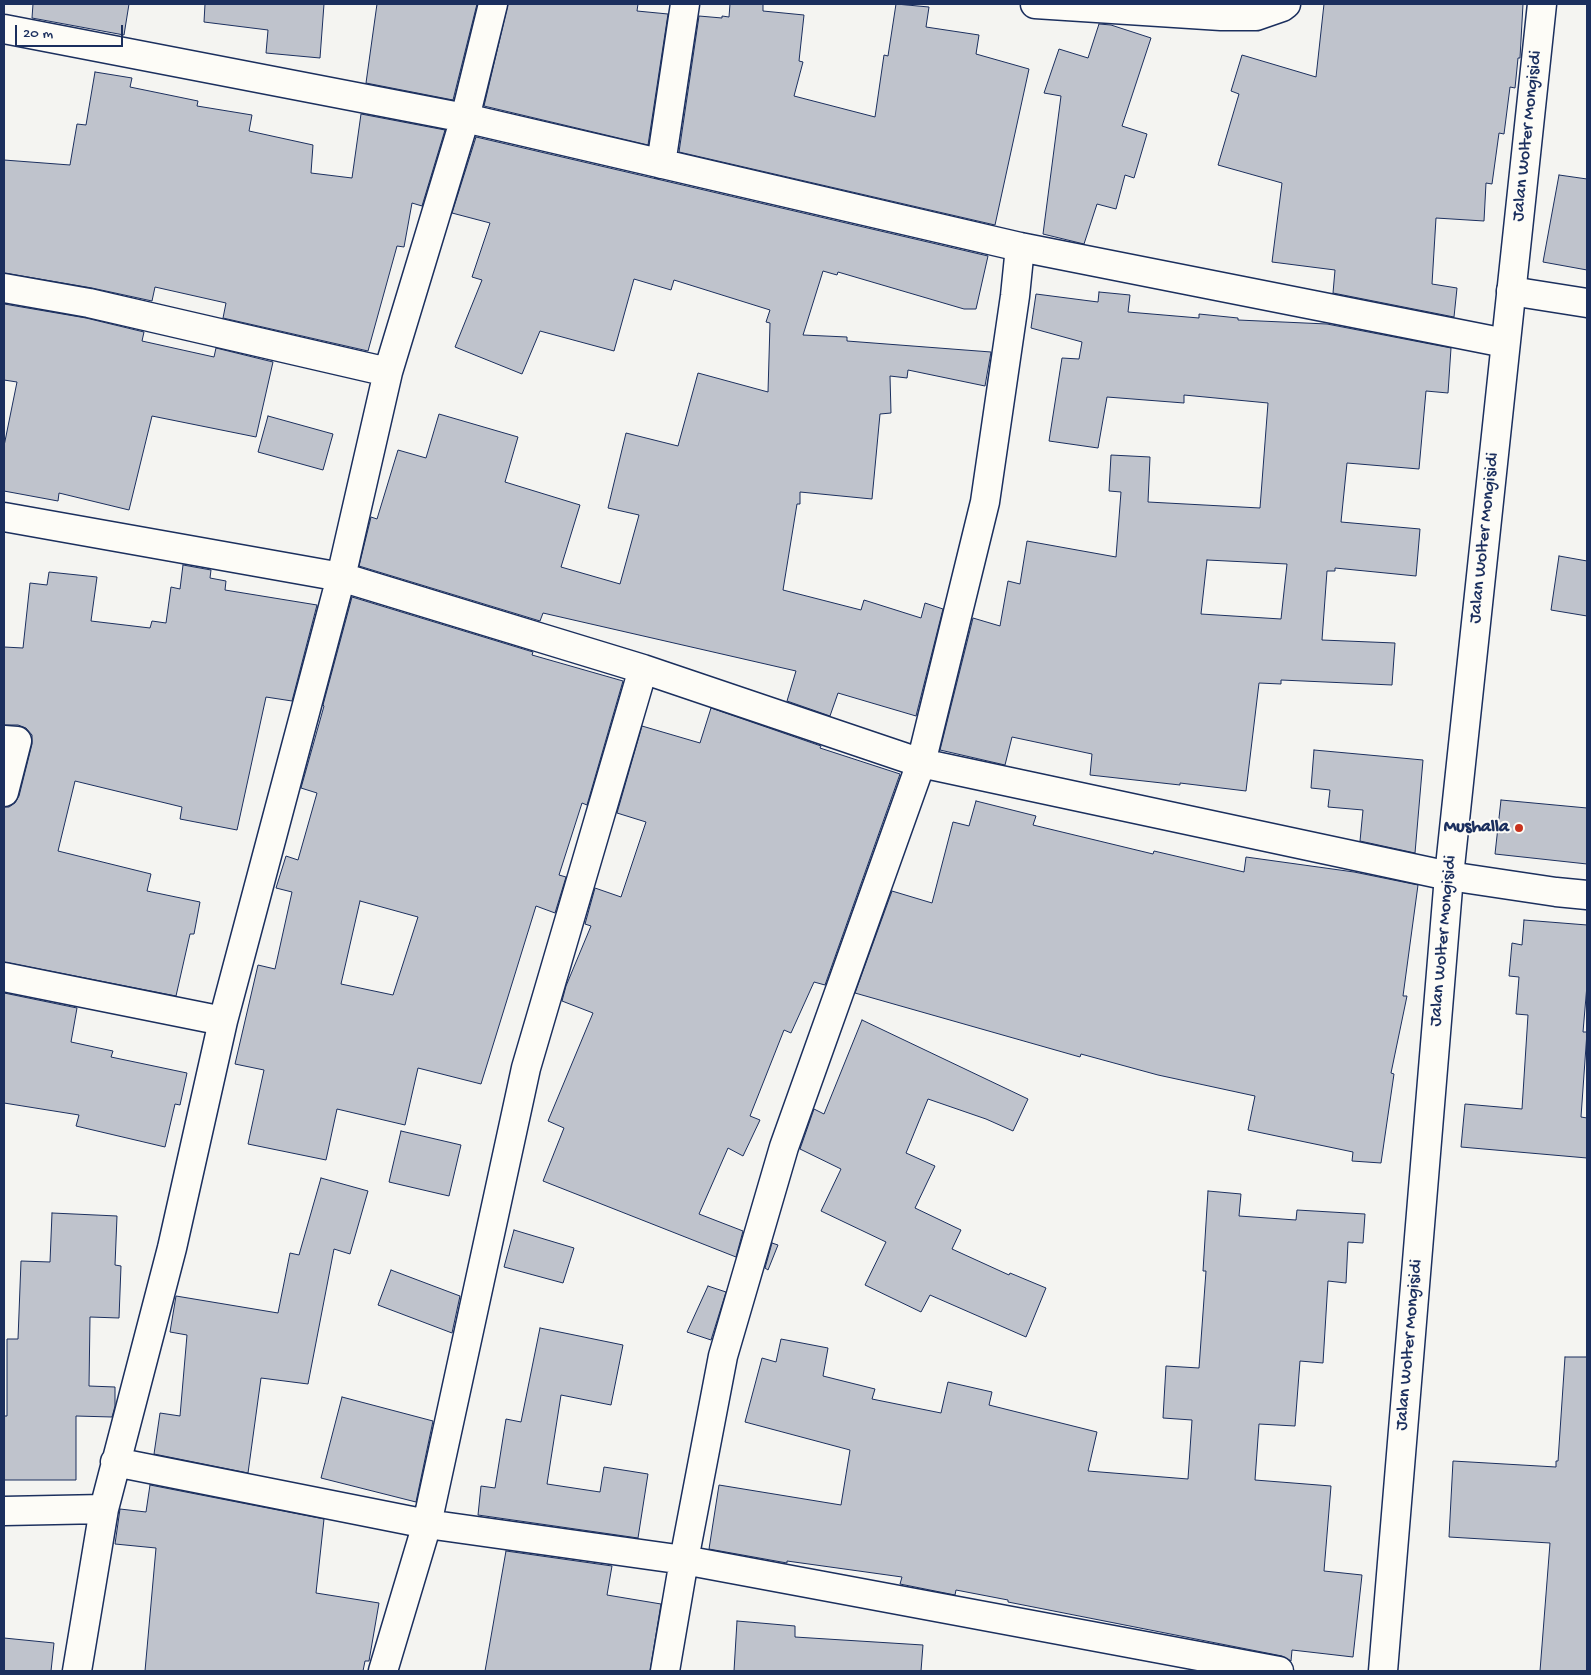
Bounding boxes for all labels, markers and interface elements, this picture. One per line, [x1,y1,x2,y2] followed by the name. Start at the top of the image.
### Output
[18,15,125,47] scale bar
[23,25,53,43] text: 20 m
[1508,49,1548,223] street label: Jalan Wolter Mongisidi
[1465,451,1505,625] street label: Jalan Wolter Mongisidi
[1444,817,1509,839] place label: Mushalla
[1513,822,1525,834] marker: Mushalla
[1426,855,1462,1027] street label: Jalan Wolter Mongisidi
[1392,1259,1428,1431] street label: Jalan Wolter Mongisidi

